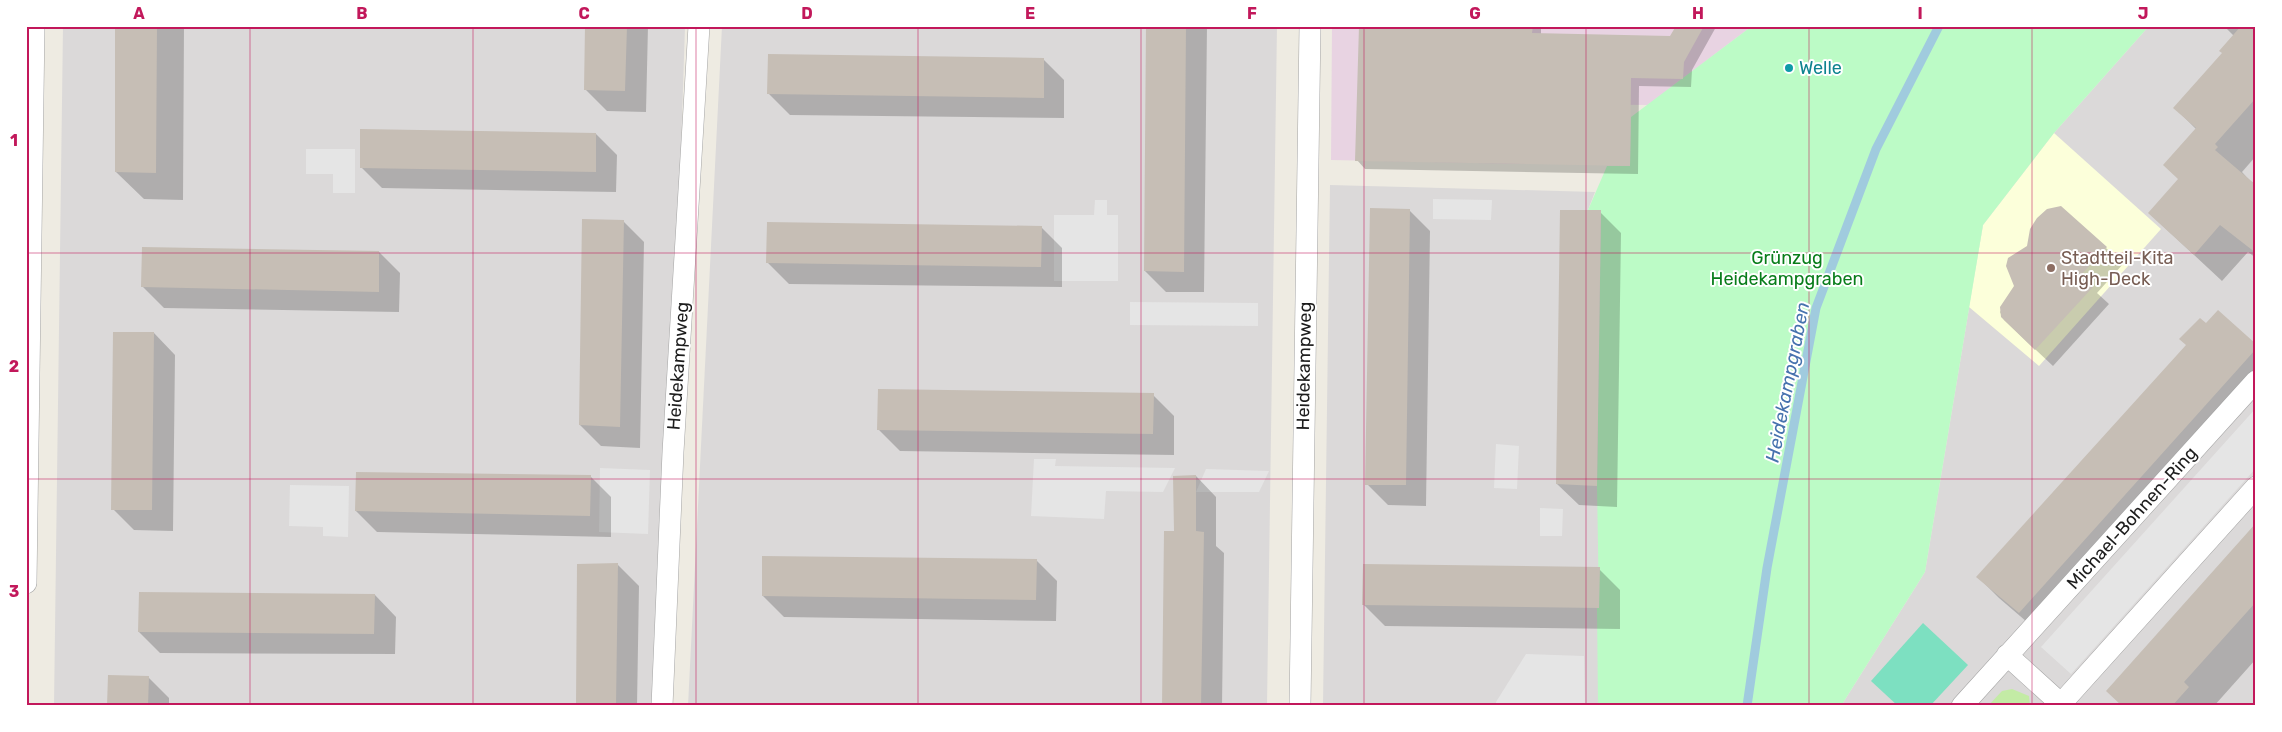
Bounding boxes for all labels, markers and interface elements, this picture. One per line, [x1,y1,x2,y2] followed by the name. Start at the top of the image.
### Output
[133,4,145,23] text: A
[356,4,368,23] text: B
[578,4,590,23] text: C
[801,4,813,23] text: D
[1025,4,1035,23] text: E
[1247,4,1257,23] text: F
[1469,4,1481,23] text: G
[1692,4,1704,23] text: H
[1917,4,1923,23] text: I
[2138,4,2148,23] text: J
[1799,57,1842,79] place label: Welle
[1783,62,1795,74] marker: Welle
[10,131,18,150] text: 1
[1711,247,1863,290] park label: Grünzug Heidekampgraben
[2061,247,2174,290] place label: Stadtteil-Kita High-Deck
[2045,262,2057,274] marker: Stadtteil-Kita High-Deck
[1761,300,1814,464] water label: Heidekampgraben
[663,301,693,431] street label: Heidekampweg
[1292,302,1316,430] street label: Heidekampweg
[9,357,19,376] text: 2
[2062,442,2202,594] street label: Michael-Bohnen-Ring
[9,582,19,601] text: 3

